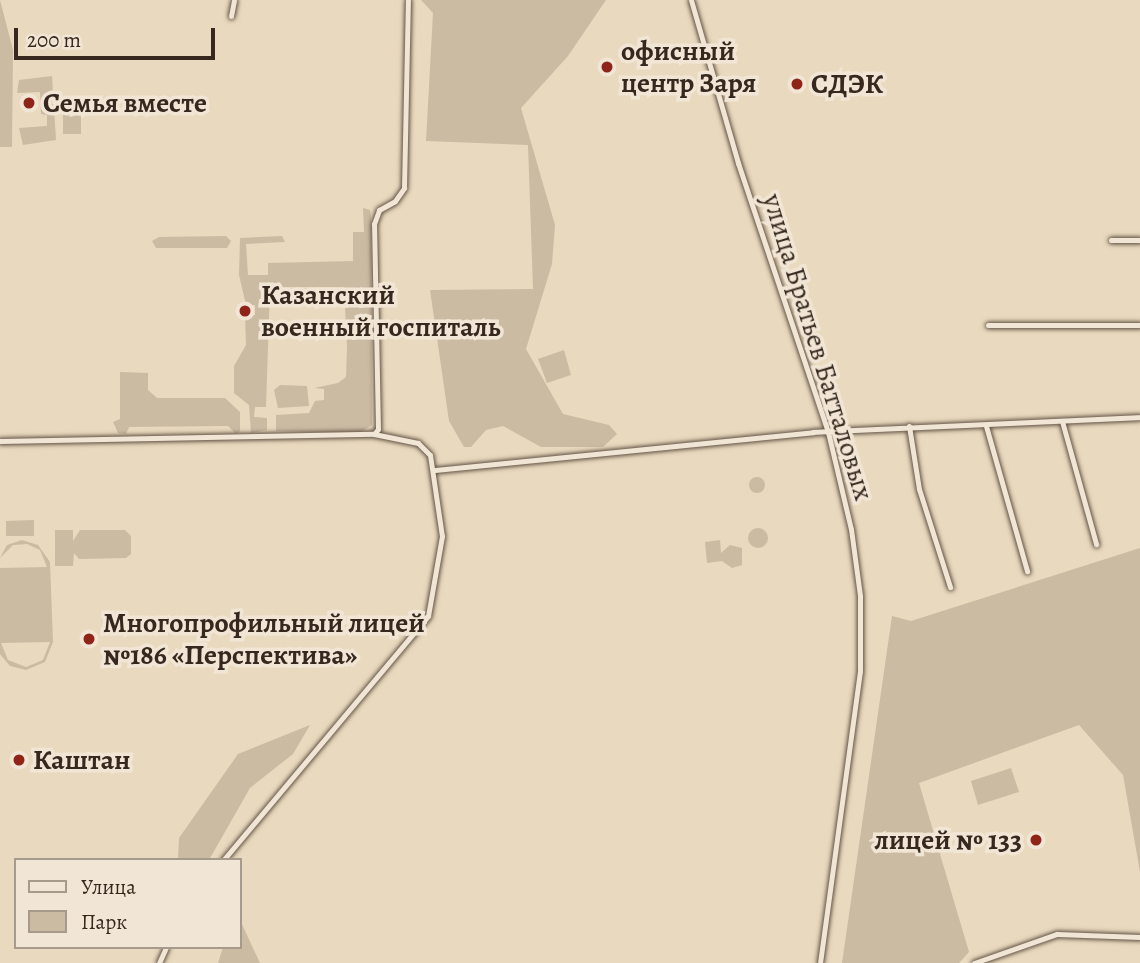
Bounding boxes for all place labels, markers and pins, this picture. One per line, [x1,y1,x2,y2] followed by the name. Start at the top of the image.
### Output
[621,34,756,100] place label: офисный центр Заря
[599,59,615,75] marker: офисный центр Заря
[811,67,883,101] place label: СДЭК
[789,76,805,92] marker: СДЭК
[43,86,207,120] place label: Семья вместе
[21,95,37,111] marker: Семья вместе
[261,278,501,344] place label: Казанский военный госпиталь
[235,301,255,321] marker: Казанский военный госпиталь
[103,606,425,672] place label: Многопрофильный лицей №186 «Перспектива»
[81,631,97,647] marker: Многопрофильный лицей №186 «Перспектива»
[33,743,131,777] place label: Каштан
[11,752,27,768] marker: Каштан
[874,823,1022,857] place label: лицей № 133
[1028,832,1044,848] marker: лицей № 133

